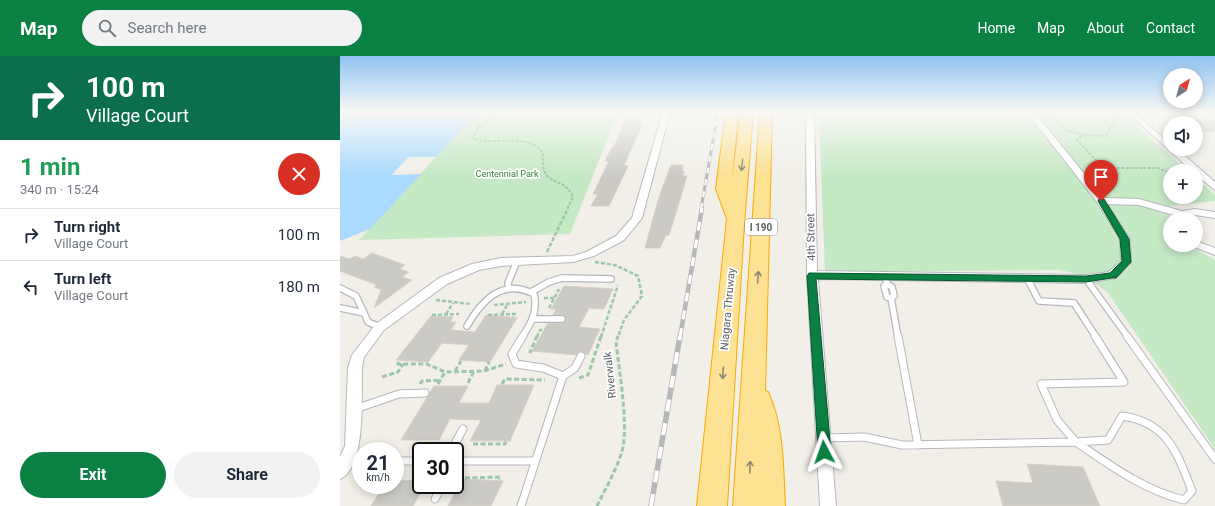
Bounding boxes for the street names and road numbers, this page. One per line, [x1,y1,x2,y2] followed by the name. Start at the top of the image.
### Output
[804,213,818,261] street label: 4th Street
[745,219,777,235] road number: I 190
[718,267,738,351] street label: Niagara Thruway
[601,351,619,399] street label: Riverwalk

